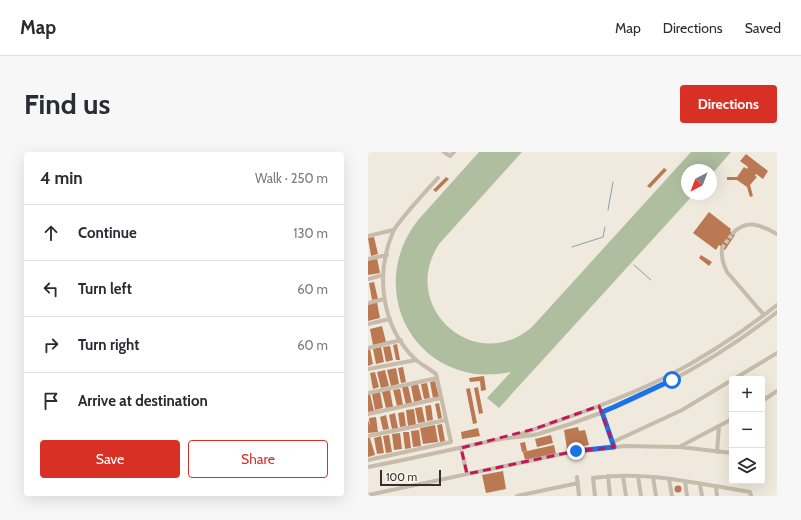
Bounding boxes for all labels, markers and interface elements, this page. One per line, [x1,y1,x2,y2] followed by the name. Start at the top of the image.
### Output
[20,16,56,39] text: Map
[615,19,641,37] text: Map
[663,19,723,37] text: Directions
[745,19,781,37] text: Saved
[680,85,777,123] button: Directions
[24,87,110,121] text: Find us
[681,164,717,200] north arrow
[40,168,83,188] text: 4 min
[255,170,328,186] text: Walk · 250 m
[40,222,62,244] icon: ahead
[78,224,137,242] text: Continue
[293,225,328,241] text: 130 m
[40,278,62,300] icon: left
[78,280,132,298] text: Turn left
[297,281,328,297] text: 60 m
[40,334,62,356] icon: right
[78,336,139,354] text: Turn right
[297,337,328,353] text: 60 m
[663,371,681,389] route start
[729,376,765,484] map controls
[729,376,765,412] button: +
[40,390,62,412] icon: arrive
[78,392,208,410] text: Arrive at destination
[729,412,765,448] button: −
[40,440,180,478] button: Save
[188,440,328,478] button: Share
[567,442,585,460] route end
[729,448,765,484] button: layers
[380,468,441,487] scale bar
[386,470,417,484] text: 100 m

